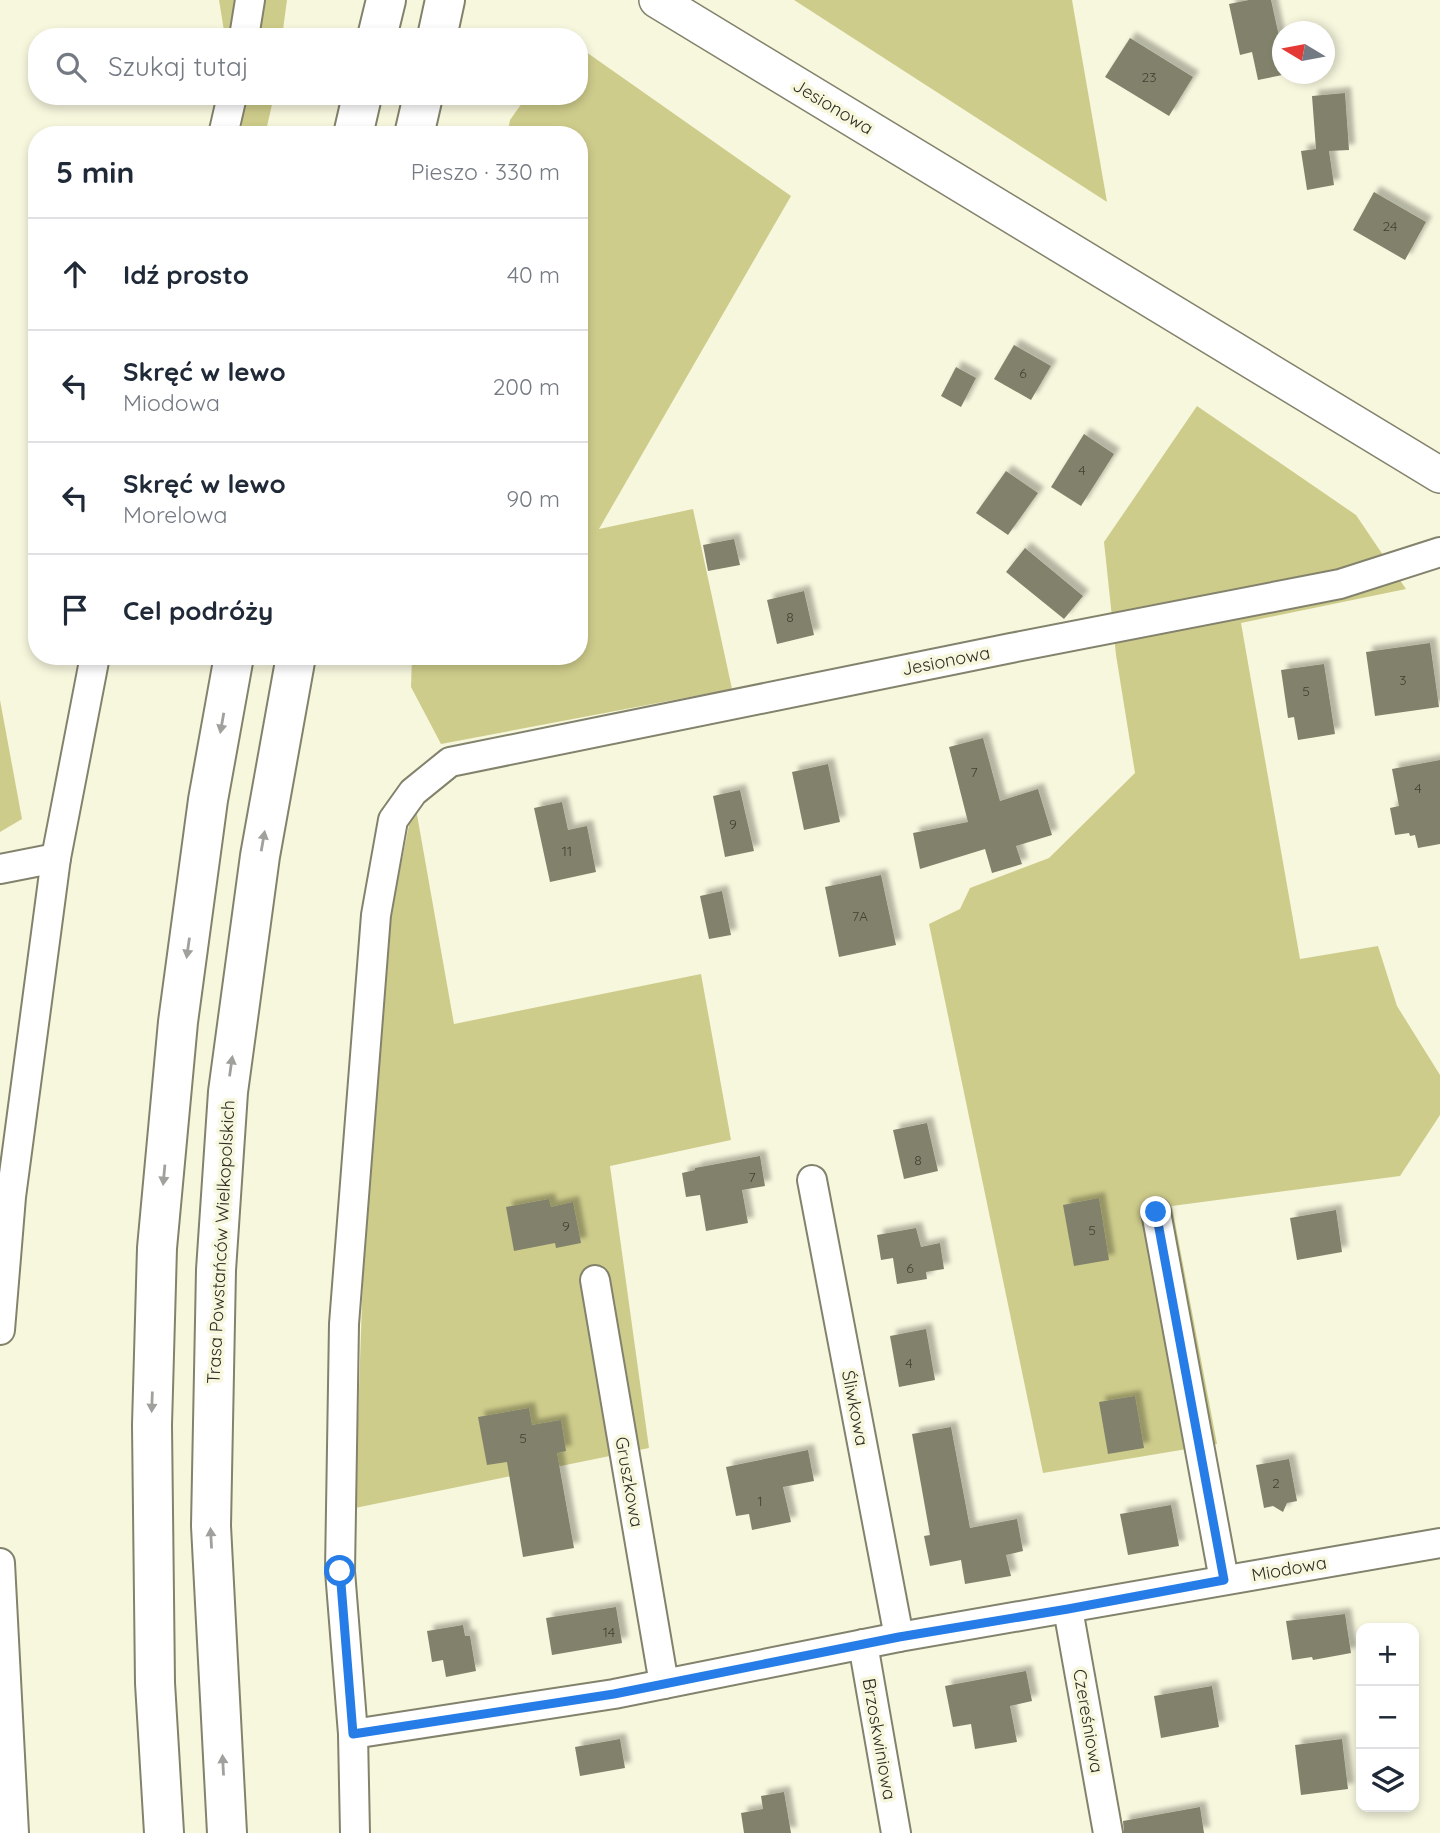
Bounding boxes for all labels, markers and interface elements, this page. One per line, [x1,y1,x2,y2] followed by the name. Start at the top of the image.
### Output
[1272,21,1335,84] north arrow
[28,28,588,105] search box
[52,48,90,86] icon: search
[108,50,249,83] text: Szukaj tutaj
[1141,68,1157,86] house number: 23
[789,74,878,139] street label: Jesionowa
[56,153,134,191] text: 5 min
[411,157,560,186] text: Pieszo · 330 m
[1383,217,1397,235] house number: 24
[56,255,94,293] icon: ahead
[123,258,249,291] text: Idź prosto
[507,260,560,289] text: 40 m
[123,355,286,388] text: Skręć w lewo
[1019,364,1027,382] house number: 6
[56,367,94,405] icon: left
[493,372,560,401] text: 200 m
[123,388,220,417] text: Miodowa
[1078,461,1086,479] house number: 4
[123,467,286,500] text: Skręć w lewo
[56,479,94,517] icon: left
[506,484,560,513] text: 90 m
[123,500,228,529] text: Morelowa
[56,591,94,629] icon: arrive
[123,594,273,627] text: Cel podróży
[786,608,794,626] house number: 8
[900,641,992,680] street label: Jesionowa
[1399,671,1407,689] house number: 3
[1302,682,1310,700] house number: 5
[216,712,227,734] one-way arrow
[970,763,978,781] house number: 7
[1414,779,1422,797] house number: 4
[729,815,737,833] house number: 9
[257,829,268,851] one-way arrow
[562,842,572,860] house number: 11
[852,907,868,925] house number: 7A
[182,938,193,960] one-way arrow
[226,1055,237,1077] one-way arrow
[202,1099,239,1385] street label: Trasa Powstańców Wielkopolskich
[914,1151,922,1169] house number: 8
[158,1164,169,1186] one-way arrow
[748,1168,756,1186] house number: 7
[1140,1196,1171,1227] route end
[562,1217,570,1235] house number: 9
[1088,1221,1096,1239] house number: 5
[906,1259,914,1277] house number: 6
[905,1354,913,1372] house number: 4
[837,1368,874,1448] street label: Śliwkowa
[147,1391,158,1413] one-way arrow
[519,1429,527,1447] house number: 5
[610,1435,649,1529] street label: Gruszkowa
[1272,1474,1280,1492] house number: 2
[757,1492,763,1510] house number: 1
[206,1526,217,1548] one-way arrow
[1250,1551,1328,1586] street label: Miodowa
[324,1555,355,1586] route start
[603,1623,615,1641] house number: 14
[1356,1623,1419,1812] map controls
[1356,1623,1419,1686] button: +
[1068,1667,1109,1775] street label: Czereśniowa
[857,1676,902,1802] street label: Brzoskwiniowa
[1356,1686,1419,1749] button: −
[1356,1749,1419,1812] button: layers
[218,1754,229,1776] one-way arrow

